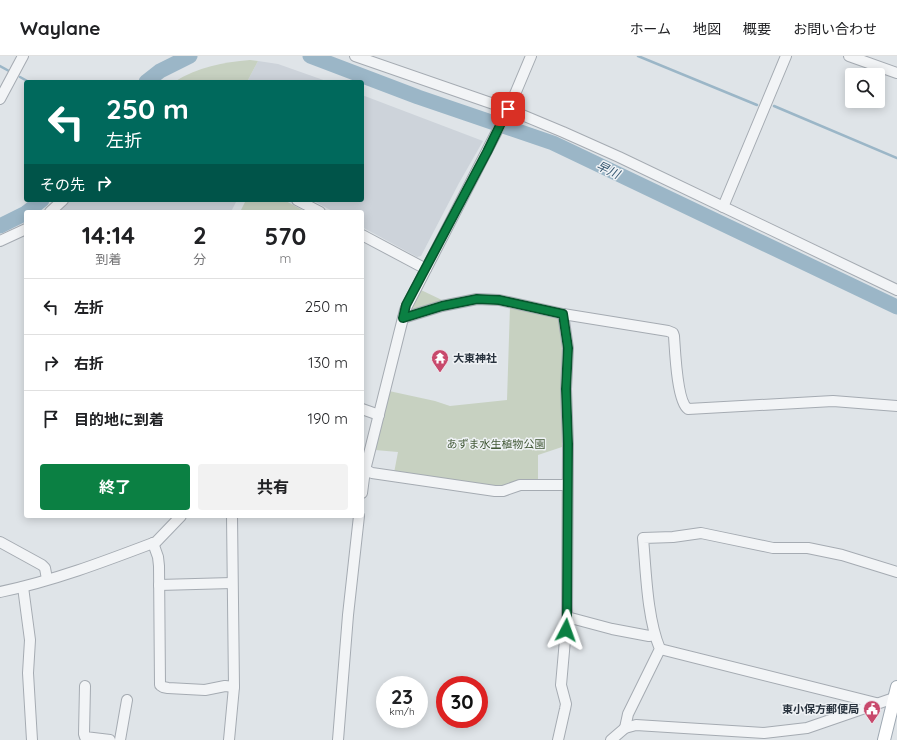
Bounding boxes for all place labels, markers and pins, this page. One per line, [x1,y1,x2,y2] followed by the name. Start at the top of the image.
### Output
[491,92,525,126] pin
[430,348,450,373] temple icon: 大東神社
[453,351,497,365] place label: 大東神社
[862,699,882,724] public building icon: 東小保方郵便局
[782,702,859,716] place label: 東小保方郵便局

